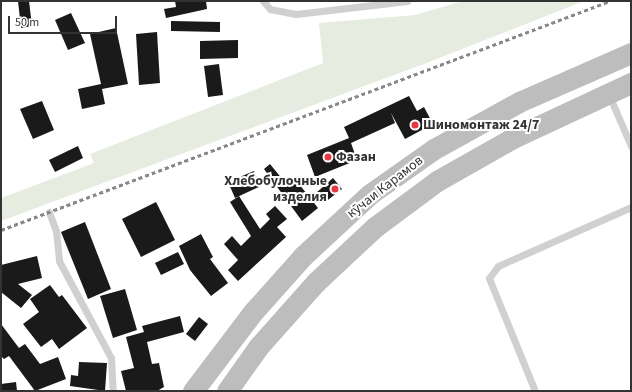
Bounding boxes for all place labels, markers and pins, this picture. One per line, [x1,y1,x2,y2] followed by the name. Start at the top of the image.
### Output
[423,117,539,133] place label: Шиномонтаж 24/7
[410,120,420,130] marker: Шиномонтаж 24/7
[336,149,376,165] place label: Фазан
[323,152,333,162] marker: Фазан
[224,173,327,206] place label: Хлебобулочные изделия
[330,184,340,194] marker: Хлебобулочные изделия

